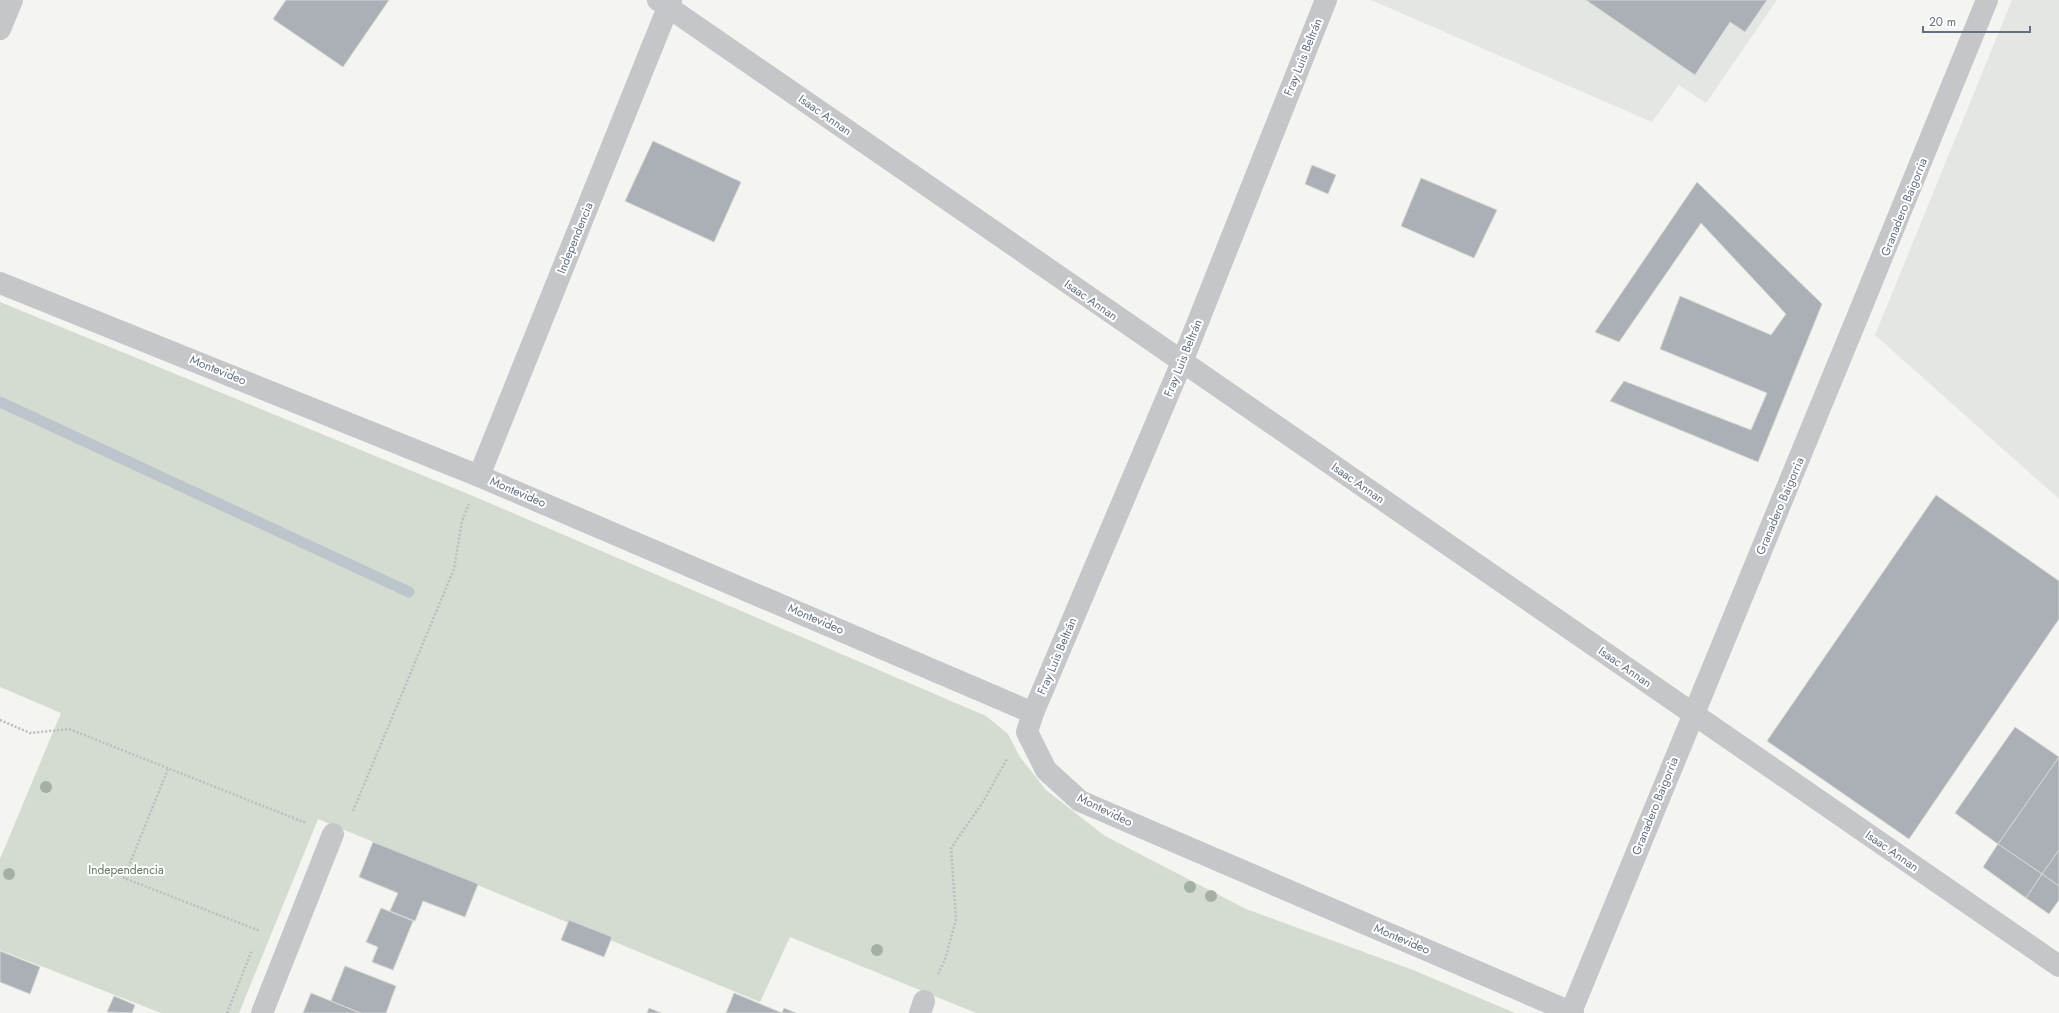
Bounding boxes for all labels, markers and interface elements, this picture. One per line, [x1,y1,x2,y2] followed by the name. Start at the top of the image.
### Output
[1923,8,2030,34] scale bar
[1929,13,1956,31] text: 20 m
[1279,15,1327,99] street label: Fray Luis Beltrán
[795,90,855,140] street label: Isaac Annan
[1876,155,1932,259] street label: Granadero Baigorria
[553,199,598,276] street label: Independencia
[1061,275,1121,325] street label: Isaac Annan
[1159,316,1207,400] street label: Fray Luis Beltrán
[187,351,249,390] street label: Montevideo
[1751,454,1809,558] street label: Granadero Baigorria
[1328,458,1388,508] street label: Isaac Annan
[487,472,549,512] street label: Montevideo
[785,599,847,639] street label: Montevideo
[1033,615,1081,697] street label: Fray Luis Beltrán
[1595,642,1655,692] street label: Isaac Annan
[1627,754,1683,858] street label: Granadero Baigorria
[1074,789,1136,831] street label: Montevideo
[1862,826,1922,876] street label: Isaac Annan
[88,861,164,879] park label: Independencia
[1371,919,1433,959] street label: Montevideo

